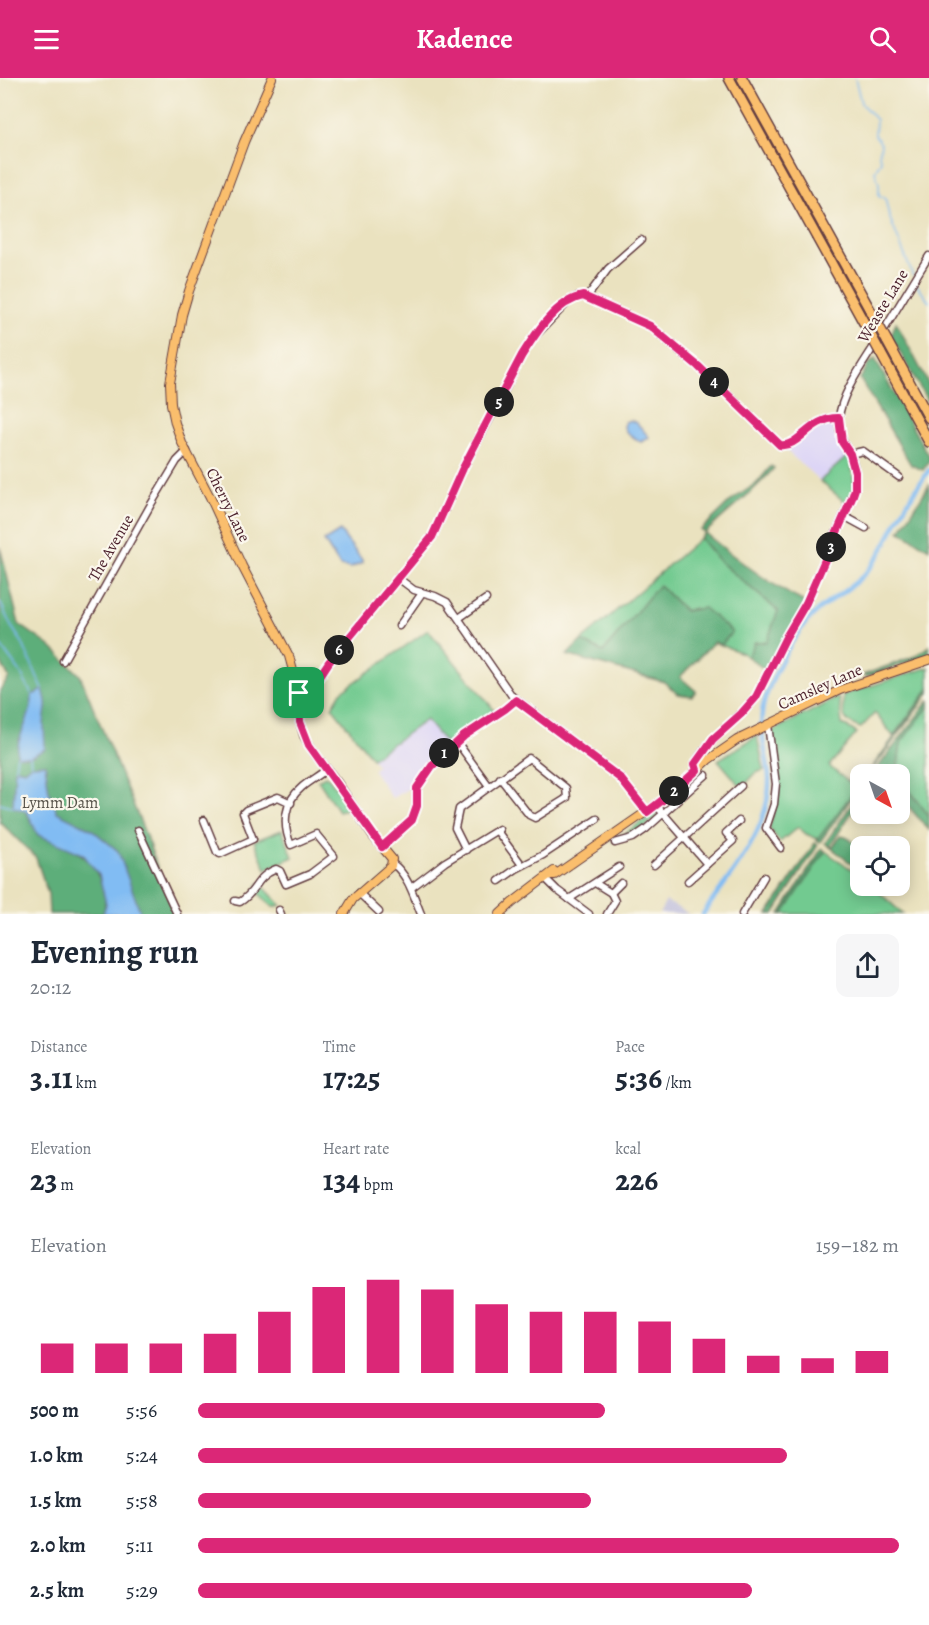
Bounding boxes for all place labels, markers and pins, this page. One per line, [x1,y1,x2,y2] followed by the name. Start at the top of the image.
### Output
[699,367,729,397] pin: 4
[484,387,514,417] pin: 5
[816,532,846,562] pin: 3
[324,635,354,665] pin: 6
[273,667,324,718] pin
[429,738,459,768] pin: 1
[659,776,689,806] pin: 2

